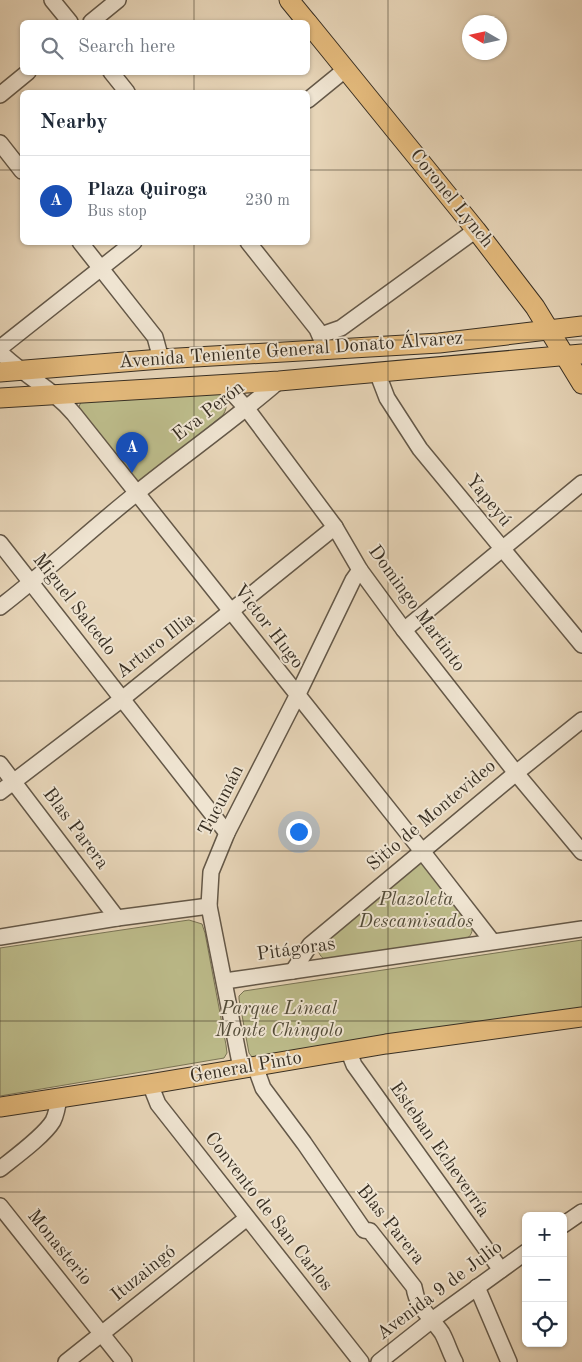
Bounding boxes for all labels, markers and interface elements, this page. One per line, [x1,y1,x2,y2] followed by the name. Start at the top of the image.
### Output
[462,15,507,60] north arrow
[20,20,310,75] search box
[38,34,66,62] icon: search
[78,38,175,57] text: Search here
[40,112,108,133] text: Nearby
[406,146,496,252] street label: Coronel Lynch
[87,181,207,200] text: Plaza Quiroga
[50,193,62,209] text: A
[245,193,290,209] text: 230 m
[87,204,147,220] text: Bus stop
[118,325,464,373] street label: Avenida Teniente General Donato Álvarez
[169,378,249,446] street label: Eva Perón
[116,432,148,473] pin: A
[461,471,515,531] street label: Yapeyú
[364,542,468,676] street label: Domingo Martinto
[29,551,119,659] street label: Miguel Salcedo
[229,581,307,673] street label: Victor Hugo
[113,609,199,682] street label: Arturo Illia
[364,757,500,875] street label: Sitio de Montevideo
[196,762,248,840] street label: Tucumán
[38,785,112,874] street label: Blas Parera
[286,819,312,845] your location
[358,891,473,932] park label: Plazoleta Descamisados
[255,935,337,965] street label: Pitágoras
[214,1000,343,1041] park label: Parque Lineal Monte Chingolo
[188,1049,304,1087] street label: General Pinto
[385,1079,493,1221] street label: Esteban Echeverría
[200,1129,336,1295] street label: Convento de San Carlos
[352,1182,428,1269] street label: Blas Parera
[23,1207,95,1289] street label: Monasterio
[522,1212,567,1347] map controls
[522,1212,567,1257] button: +
[374,1238,506,1344] street label: Avenida 9 de Julio
[108,1242,180,1306] street label: Ituzaingó
[522,1257,567,1302] button: −
[522,1302,567,1347] button: locate

